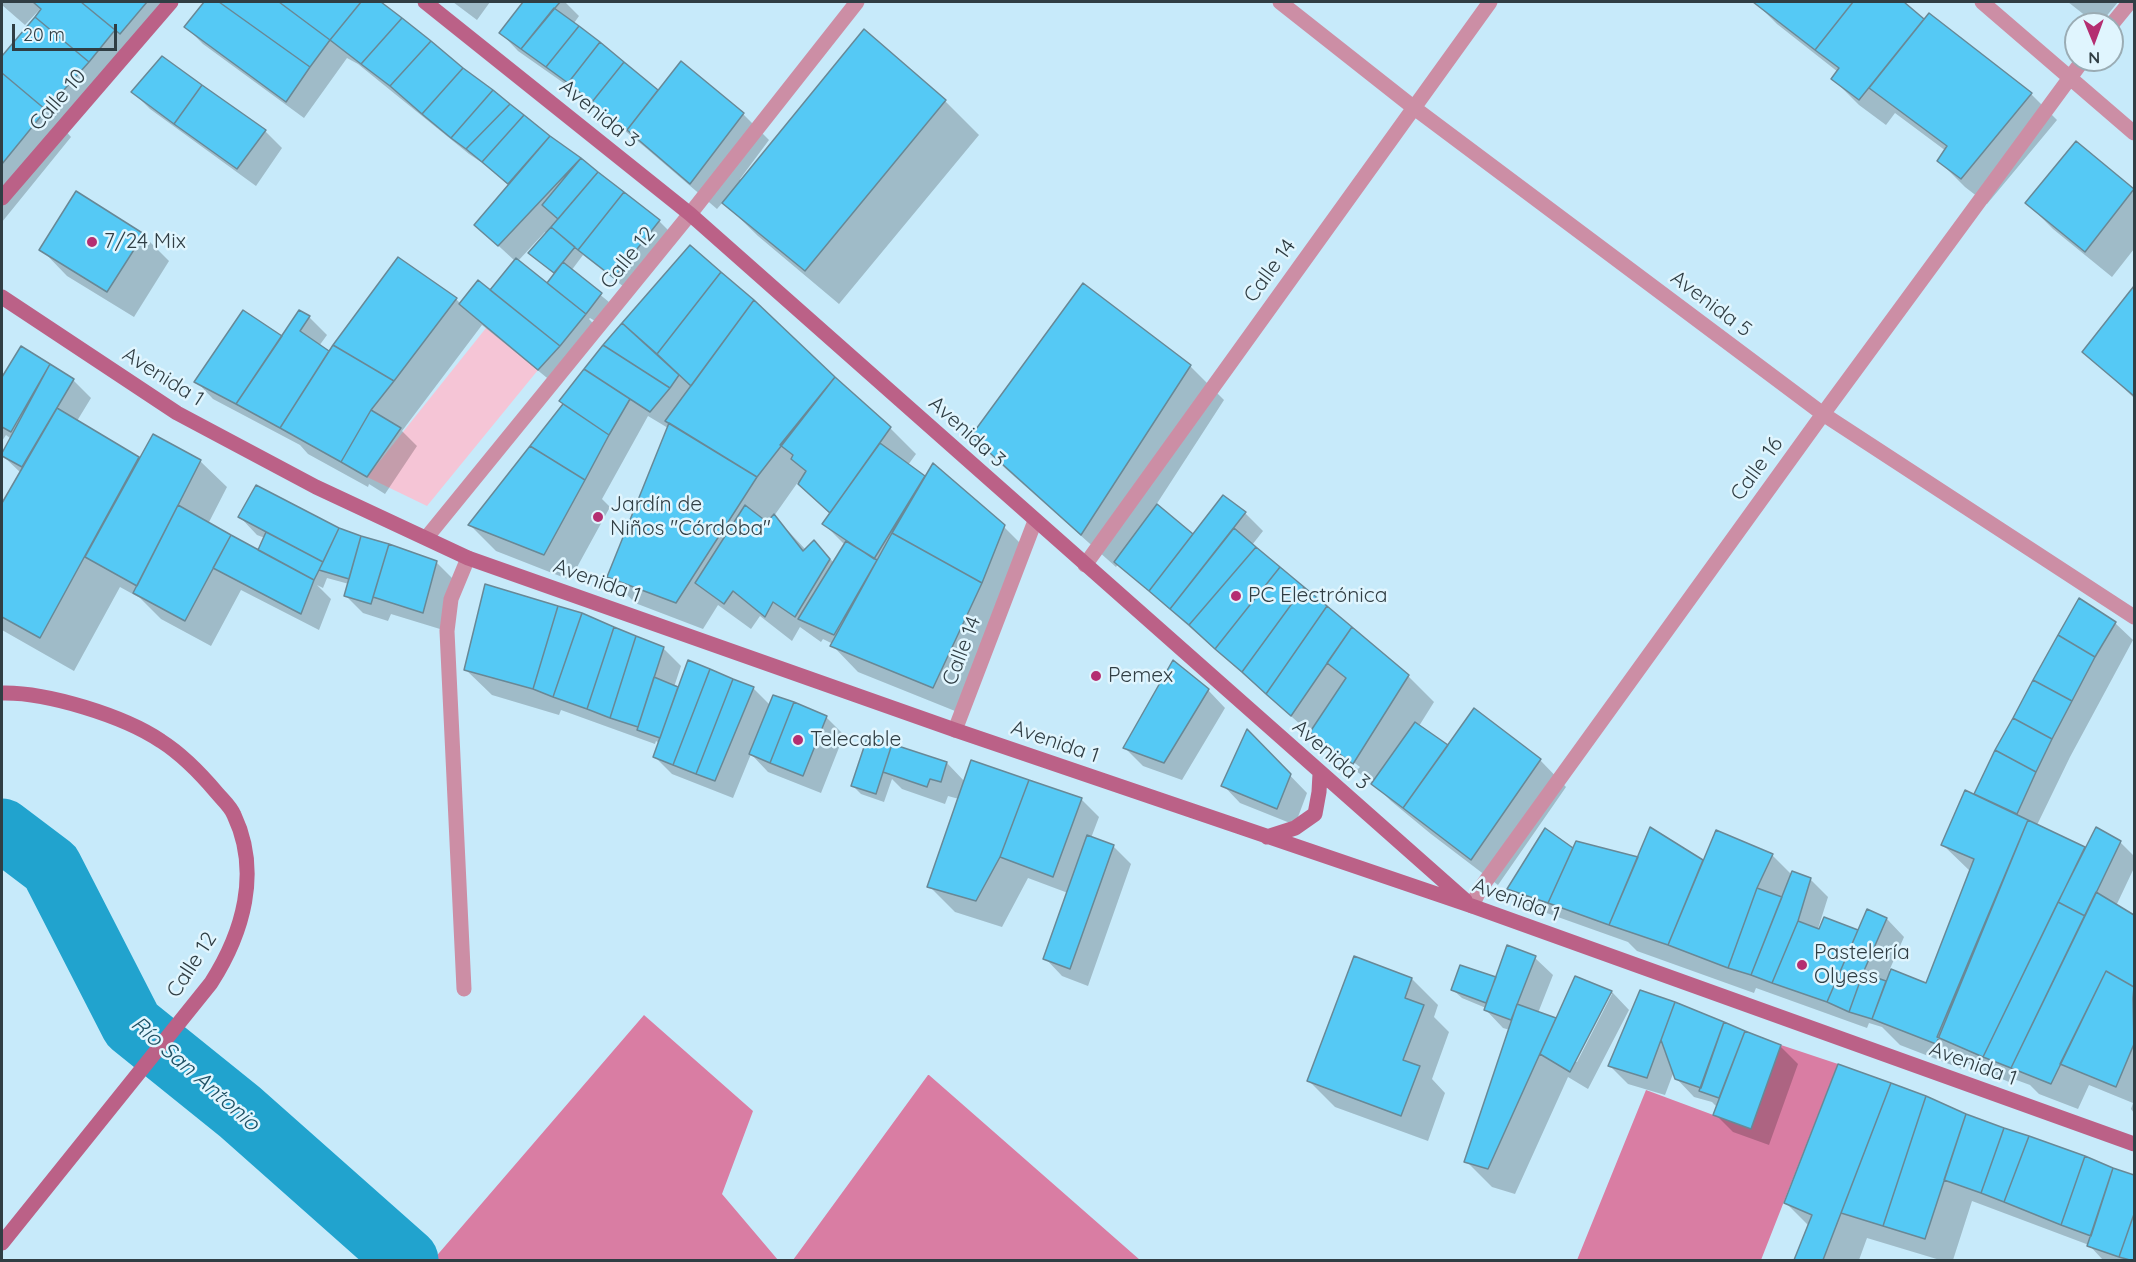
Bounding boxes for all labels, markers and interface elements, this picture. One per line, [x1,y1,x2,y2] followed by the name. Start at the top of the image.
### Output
[15,12,120,50] scale bar
[2064,12,2124,72] north arrow
[23,23,65,46] text: 20 m
[2088,48,2100,68] text: N
[24,64,92,136] street label: Calle 10
[554,74,644,154] street label: Avenida 3
[595,222,661,294] street label: Calle 12
[104,229,186,255] place label: 7/24 Mix
[1239,234,1301,308] street label: Calle 14
[85,235,99,249] marker: 7/24 Mix
[1665,265,1757,343] street label: Avenida 5
[118,342,208,412] street label: Avenida 1
[923,391,1011,473] street label: Avenida 3
[1725,432,1789,506] street label: Calle 16
[610,492,771,542] place label: Jardín de Niños "Córdoba"
[591,510,605,524] marker: Jardín de Niños "Córdoba"
[550,554,644,608] street label: Avenida 1
[1248,583,1387,609] place label: PC Electrónica
[1229,589,1243,603] marker: PC Electrónica
[937,613,987,689] street label: Calle 14
[1108,663,1173,689] place label: Pemex
[1089,669,1103,683] marker: Pemex
[1287,714,1375,796] street label: Avenida 3
[1008,715,1102,769] street label: Avenida 1
[810,727,901,753] place label: Telecable
[791,733,805,747] marker: Telecable
[1469,873,1563,927] street label: Avenida 1
[162,928,222,1002] street label: Calle 12
[1814,940,1910,990] place label: Pastelería Olyess
[1795,958,1809,972] marker: Pastelería Olyess
[125,1011,265,1137] water label: Río San Antonio
[1926,1037,2020,1091] street label: Avenida 1

